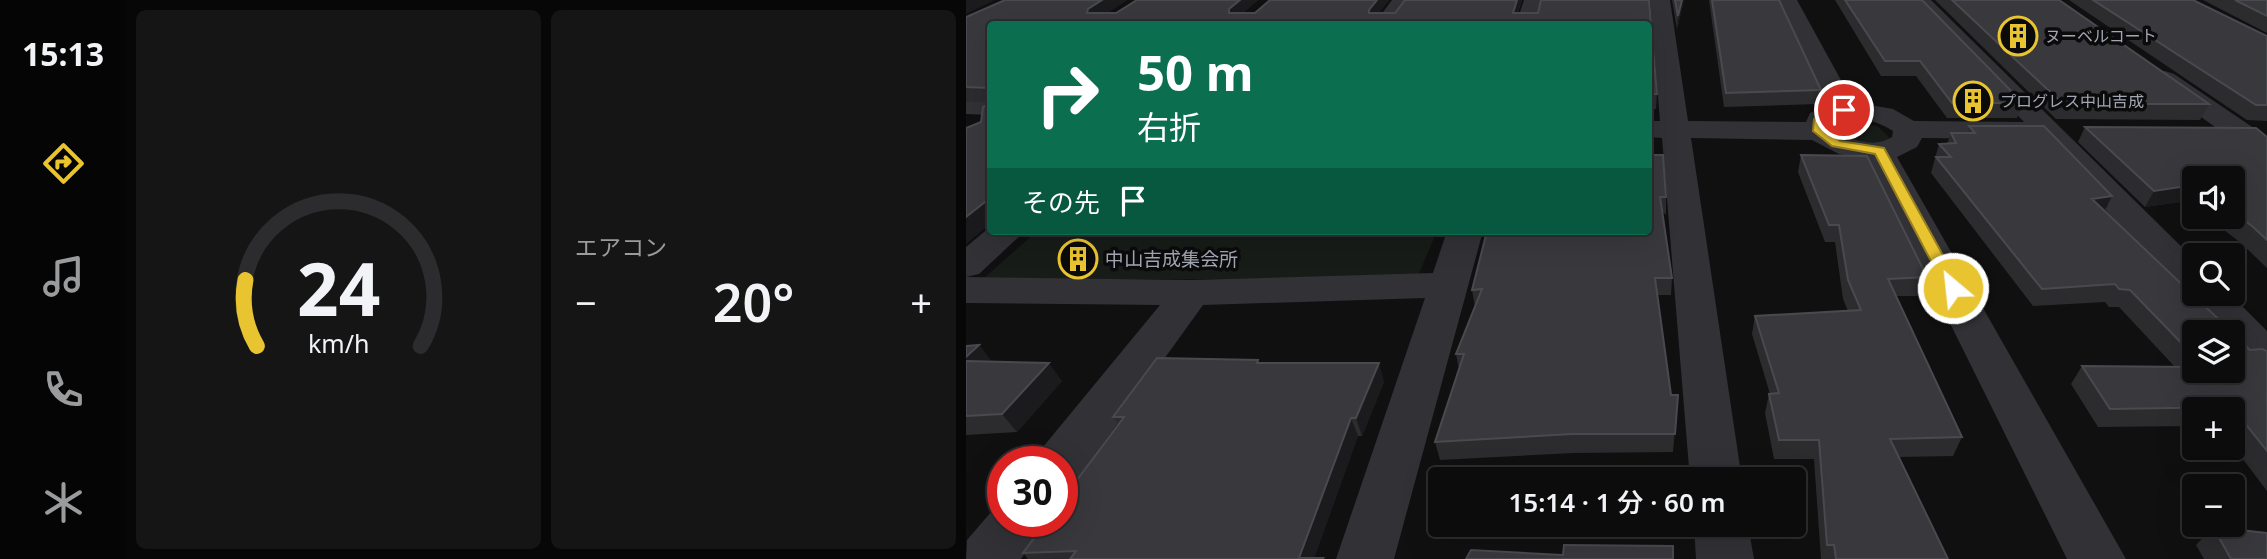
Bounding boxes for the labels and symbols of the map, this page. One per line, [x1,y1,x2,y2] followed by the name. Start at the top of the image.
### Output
[1997,15,2039,57] building icon: ヌーベルコート
[2045,25,2157,47] place label: ヌーベルコート
[1814,80,1874,140] pin
[1952,80,1994,122] building icon: プログレス中山吉成
[2000,90,2144,112] place label: プログレス中山吉成
[1057,238,1099,280] building icon: 中山吉成集会所
[1105,246,1238,272] place label: 中山吉成集会所
[1916,251,1990,325] position arrow
[987,446,1078,537] speed limit sign: 30

